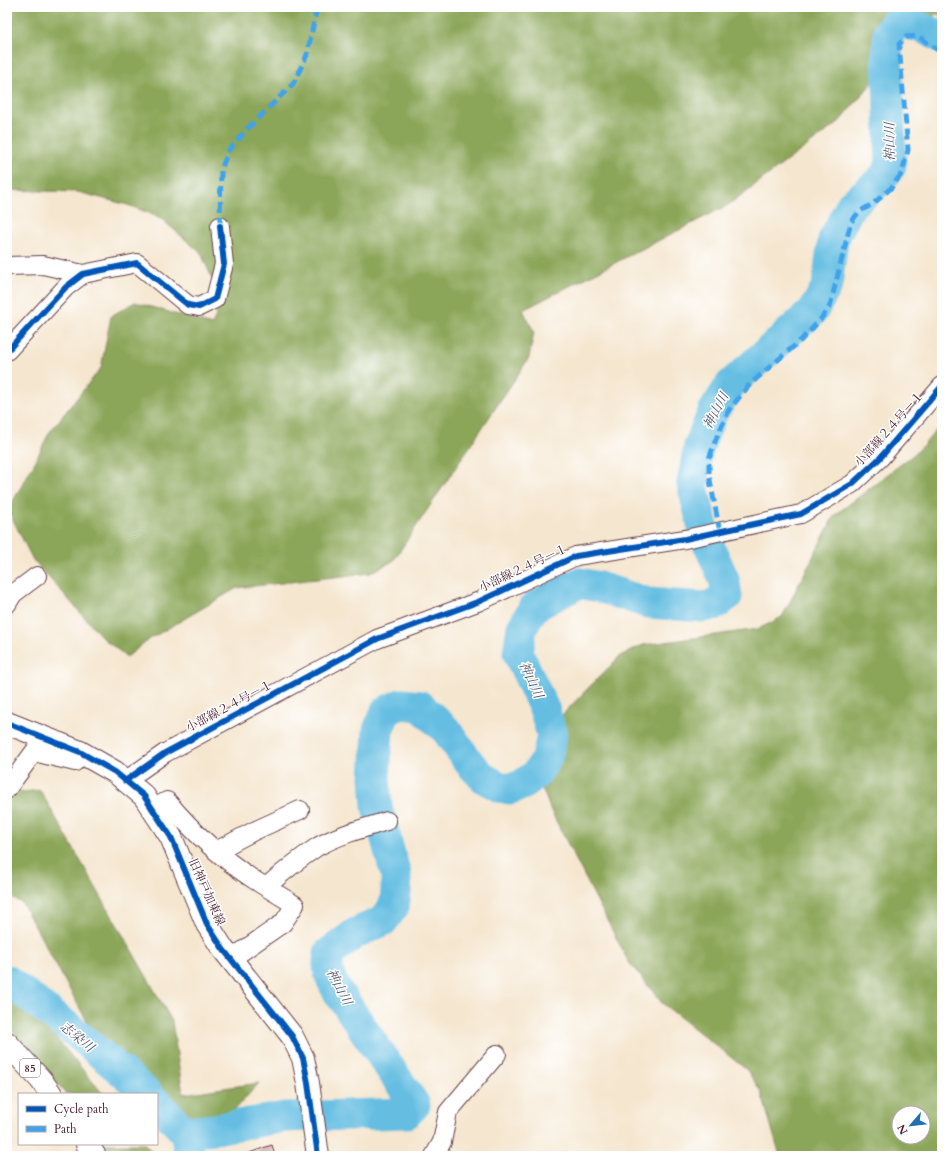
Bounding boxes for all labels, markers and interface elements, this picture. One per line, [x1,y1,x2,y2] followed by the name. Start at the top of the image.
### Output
[881,120,899,162] water label: 神山川
[699,388,734,432] water label: 神山川
[851,388,927,470] street label: 小部線２４号－１
[476,540,570,596] street label: 小部線２４号－１
[515,659,548,703] water label: 神山川
[183,676,275,736] street label: 小部線２４号－１
[185,856,229,928] street label: 旧神戸加東線
[322,966,357,1010] water label: 神山川
[56,1018,99,1058] water label: 志染川
[20,1059,40,1077] road number: 85
[18,1093,158,1145] legend
[54,1101,109,1117] text: Cycle path
[891,1105,931,1145] north arrow
[54,1121,77,1137] text: Path
[894,1121,911,1137] text: N

